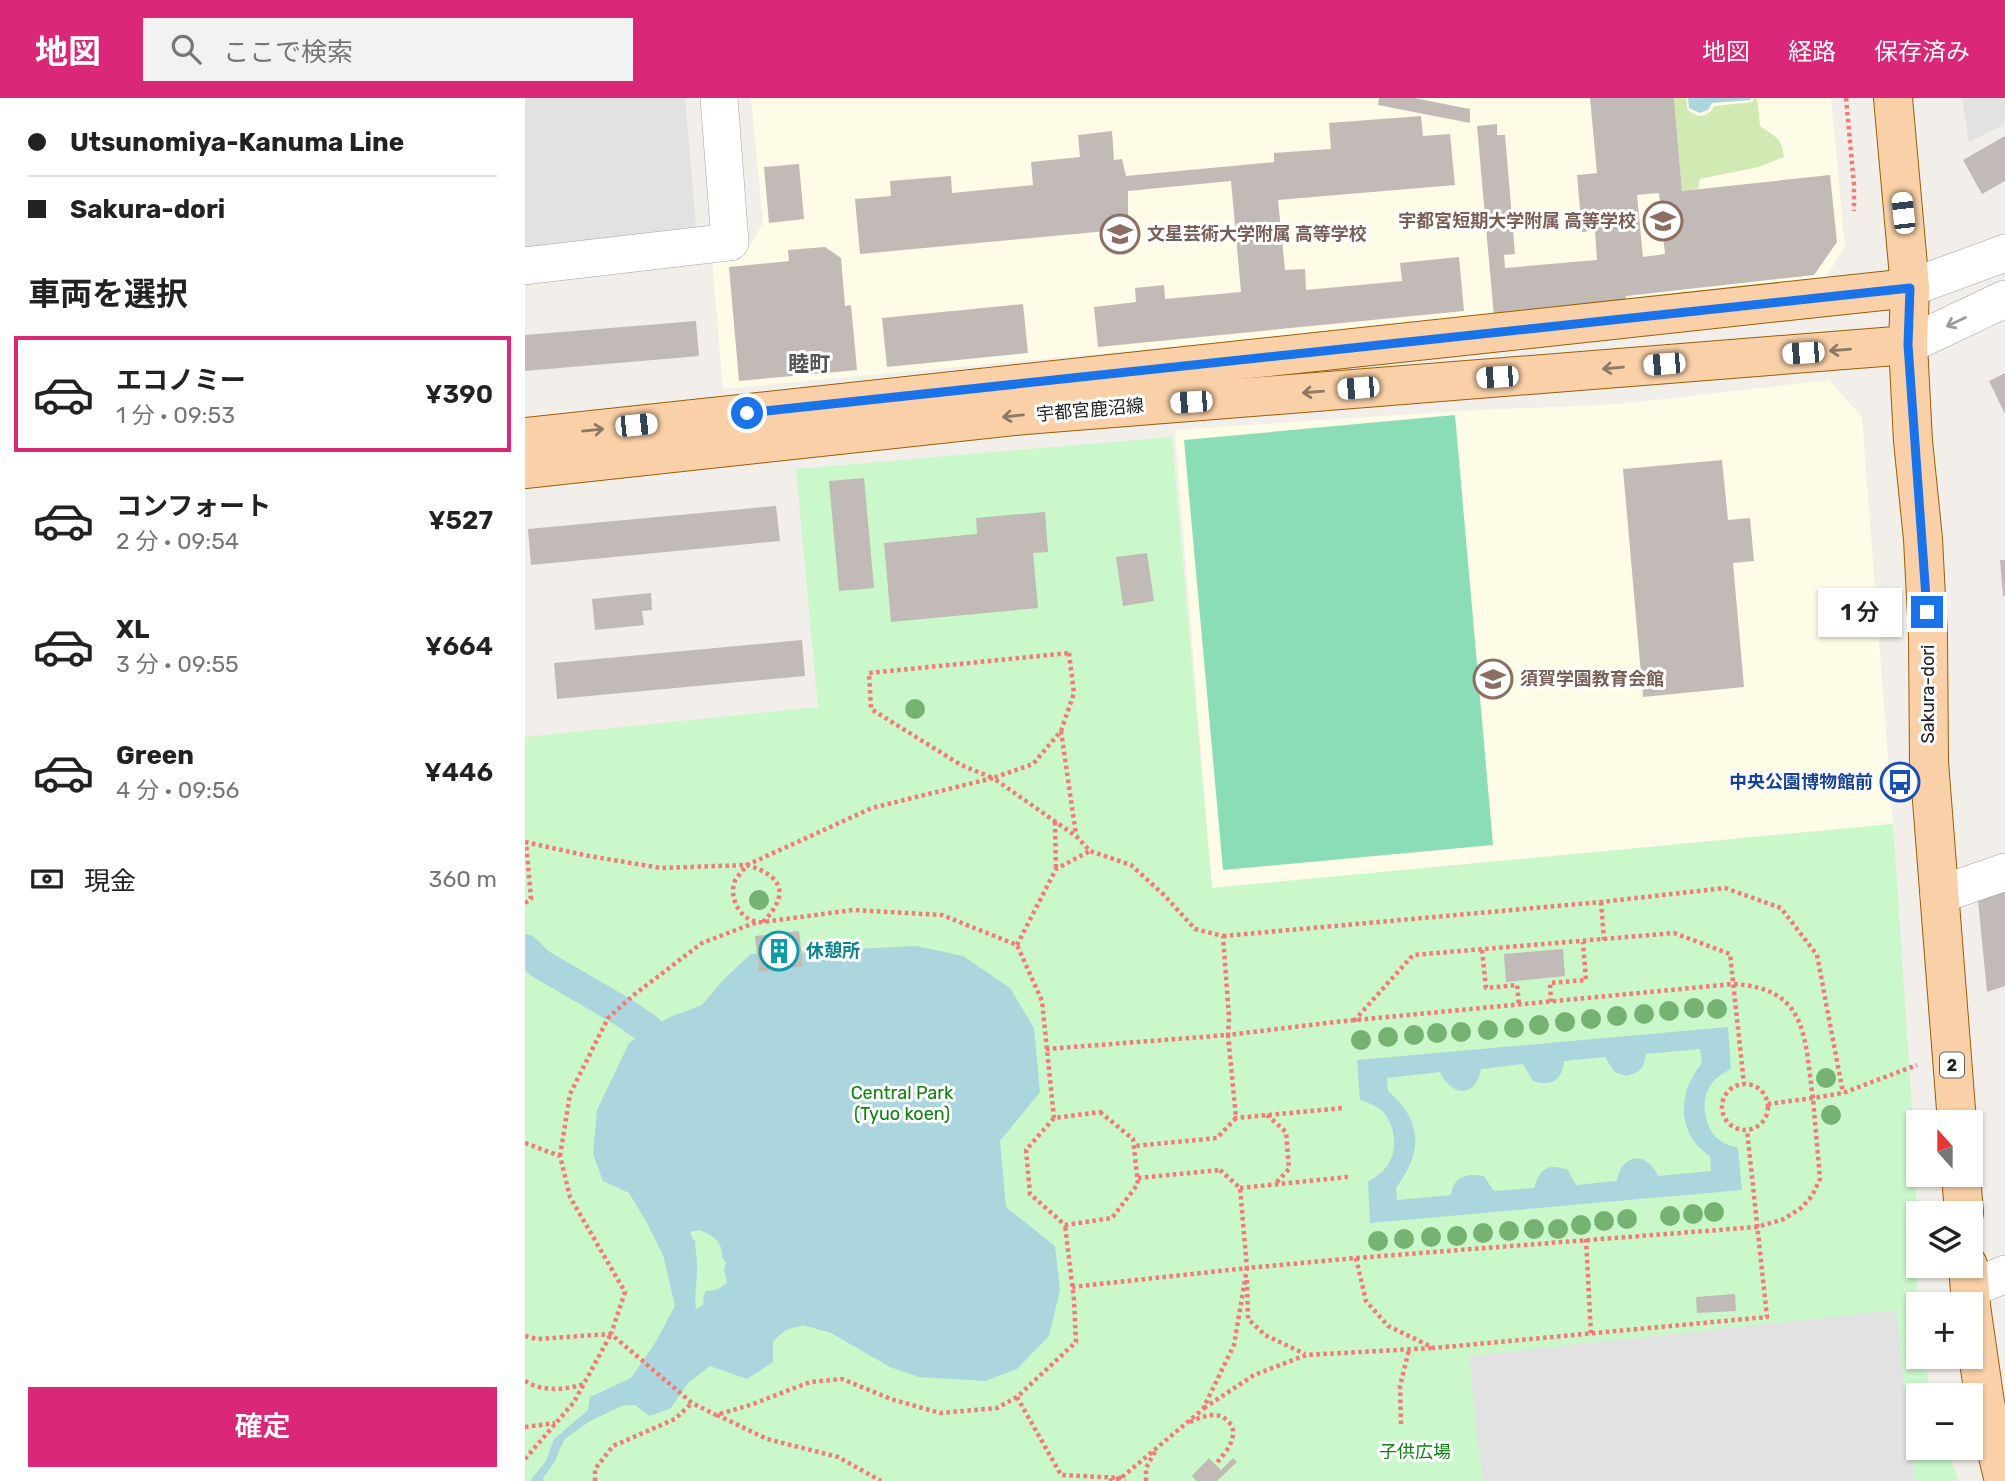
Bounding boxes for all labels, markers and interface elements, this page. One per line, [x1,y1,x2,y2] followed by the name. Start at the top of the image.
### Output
[143,18,633,81] search box
[167,30,205,68] icon: search
[35,32,101,71] text: 地図
[223,37,353,68] text: ここで検索
[1702,38,1750,66] text: 地図
[1788,38,1836,66] text: 経路
[1874,38,1970,66] text: 保存済み
[70,127,404,158] text: Utsunomiya-Kanuma Line
[1891,191,1916,235] car
[70,194,225,225] text: Sakura-dori
[1642,200,1684,242] school or university icon: 宇都宮短期大学附属 高等学校
[1398,210,1636,232] place label: 宇都宮短期大学附属 高等学校
[1099,213,1141,255] school or university icon: 文星芸術大学附属 高等学校
[1147,223,1367,245] place label: 文星芸術大学附属 高等学校
[28,275,188,313] text: 車両を選択
[1946,316,1967,329] one-way arrow
[1782,341,1825,365] car
[1829,344,1851,357] one-way arrow
[788,351,830,376] district label: 睦町
[1643,352,1686,376] car
[1602,362,1625,375] one-way arrow
[32,363,95,426] icon: car
[116,365,246,396] text: エコノミー
[1476,365,1519,389] car
[1337,376,1380,400] car
[425,379,493,410] text: ¥390
[1302,386,1325,399] one-way arrow
[1170,390,1213,414] car
[1035,394,1145,426] street label: 宇都宮鹿沼線
[731,397,763,429] route start
[116,401,235,429] text: 1 分 · 09:53
[1002,410,1025,423] one-way arrow
[615,412,658,438] car
[581,423,604,436] one-way arrow
[32,489,95,552] icon: car
[116,491,271,522] text: コンフォート
[428,505,493,536] text: ¥527
[116,527,239,555] text: 2 分 · 09:54
[1819,588,1903,636] callout: 1 分
[1911,596,1943,628] route end
[1840,598,1880,626] text: 1 分
[116,614,149,645] text: XL
[32,615,95,678] icon: car
[425,631,493,662] text: ¥664
[1917,645,1939,743] street label: Sakura-dori
[116,650,239,678] text: 3 分 · 09:55
[1472,658,1514,700] school or university icon: 須賀学園教育会館
[1520,668,1664,690] place label: 須賀学園教育会館
[116,740,194,771] text: Green
[32,741,95,804] icon: car
[424,757,493,788] text: ¥446
[1879,761,1921,803] bus stop icon: 中央公園博物館前
[1729,771,1873,793] place label: 中央公園博物館前
[116,776,239,804] text: 4 分 · 09:56
[28,860,66,898] icon: cash
[429,865,497,893] text: 360 m
[84,866,136,897] text: 現金
[758,930,800,972] building icon: 休憩所
[806,940,860,962] place label: 休憩所
[1940,1052,1964,1077] road number: 2
[851,1082,954,1125] park label: Central Park (Tyuo koen)
[1906,1110,1983,1186] north arrow
[1906,1110,1983,1460] map controls
[1906,1201,1983,1278] button: layers
[1906,1292,1983,1369] button: +
[1906,1383,1983,1460] button: −
[28,1387,497,1467] button: 確定
[1379,1441,1451,1463] park label: 子供広場

